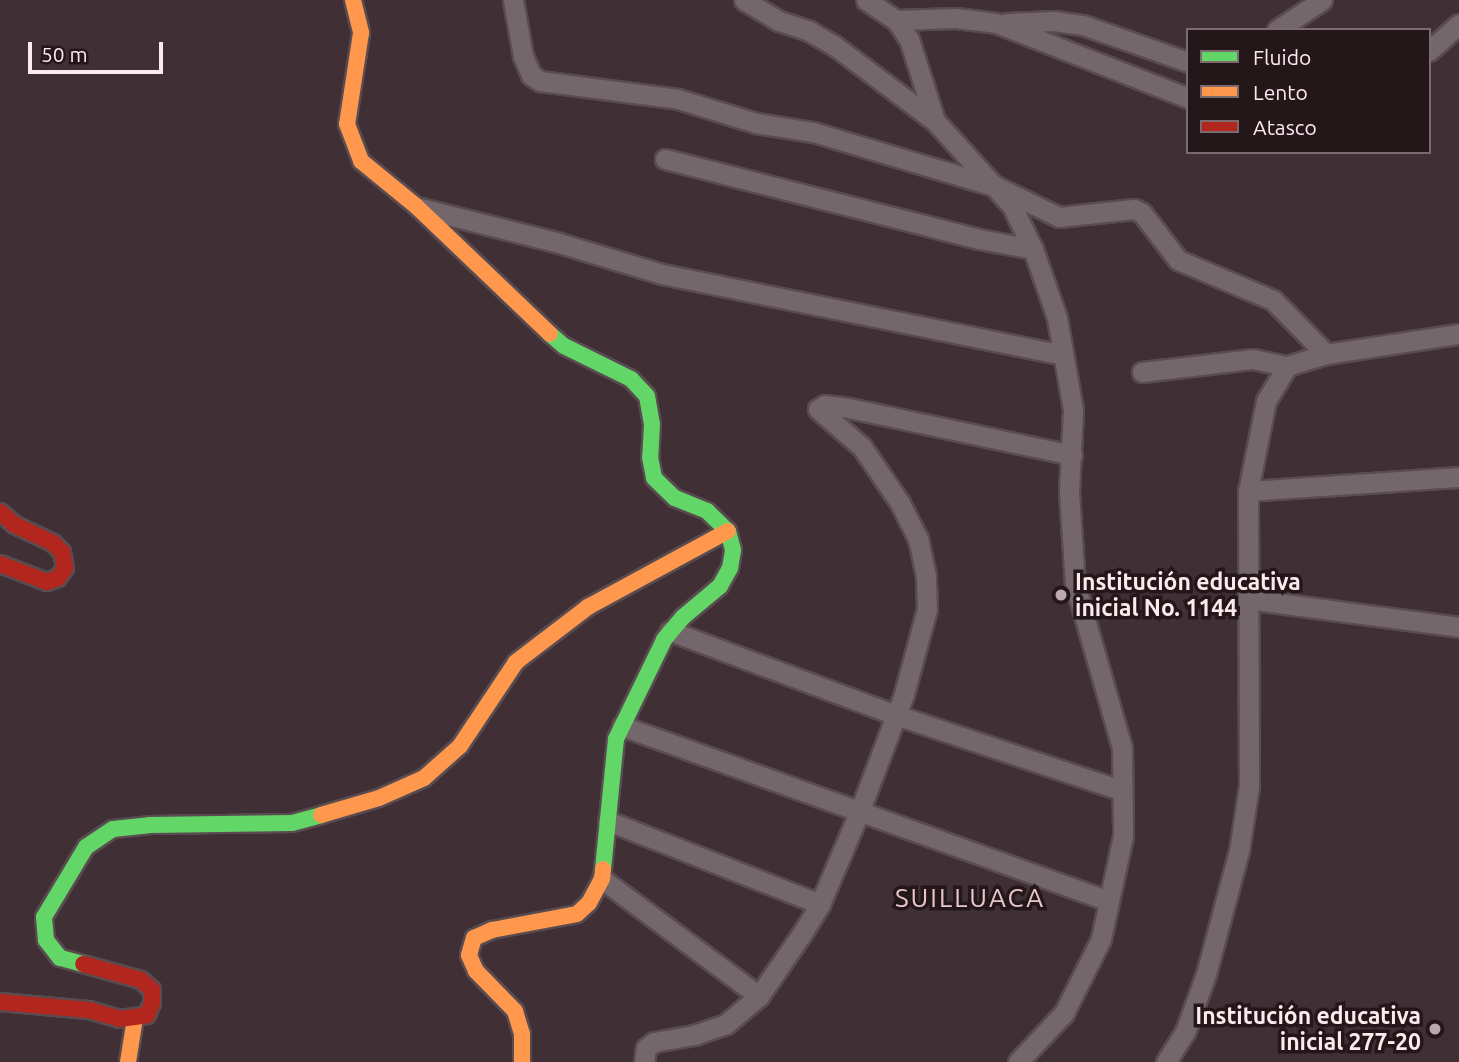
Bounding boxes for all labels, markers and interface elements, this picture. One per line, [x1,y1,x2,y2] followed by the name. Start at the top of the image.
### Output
[32,28,166,72] scale bar
[1186,28,1431,154] legend
[41,42,88,66] text: 50 m
[1253,45,1311,69] text: Fluido
[1253,80,1308,104] text: Lento
[1253,115,1317,139] text: Atasco
[1075,568,1301,622] place label: Institución educativa inicial No. 1144
[1053,587,1069,603] marker: Institución educativa inicial No. 1144
[896,882,1044,914] district label: SUILLUACA
[1195,1002,1421,1056] place label: Institución educativa inicial 277-20
[1427,1021,1443,1037] marker: Institución educativa inicial 277-20

